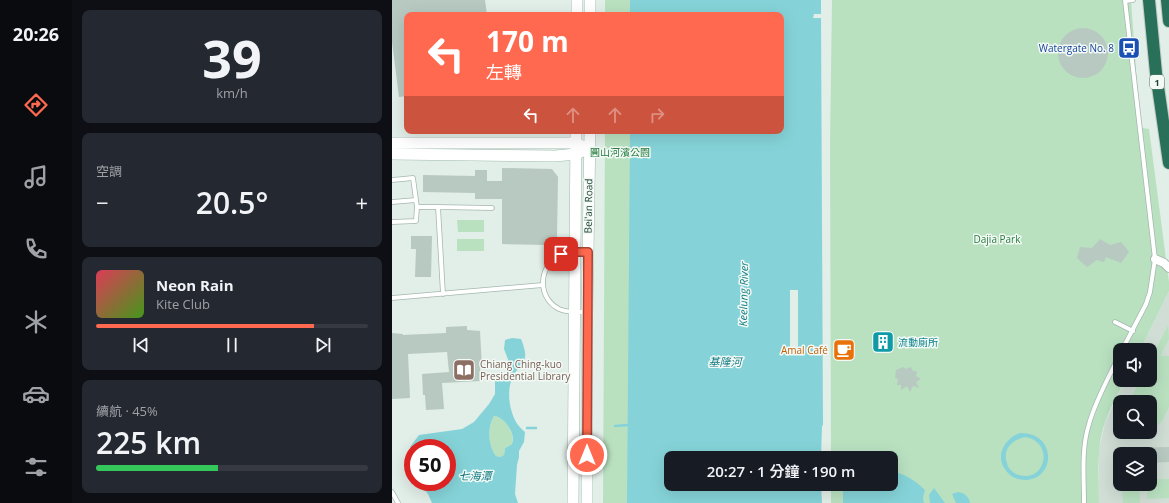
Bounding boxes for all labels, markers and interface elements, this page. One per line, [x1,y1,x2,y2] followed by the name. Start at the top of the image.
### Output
[13,22,59,46] text: 20:26
[202,22,262,93] text: 39
[486,22,569,60] text: 170 m
[420,28,472,80] icon: left
[1116,35,1142,61] bus stop icon: Watergate No. 8
[1039,41,1114,55] place label: Watergate No. 8
[486,60,522,84] text: 左轉
[1150,75,1164,89] road number: 1
[216,84,248,102] text: km/h
[22,91,50,119] icon: directions
[520,104,542,126] icon: left
[562,104,584,126] icon: ahead
[604,104,626,126] icon: ahead
[646,104,668,126] icon: right
[590,145,650,159] park label: 圓山河濱公園
[96,162,122,180] text: 空調
[22,163,50,191] icon: music
[581,178,595,234] street label: Bei'an Road
[196,182,268,223] text: 20.5°
[96,187,109,217] text: −
[355,187,368,217] text: +
[974,232,1021,246] park label: Dajia Park
[22,235,50,263] icon: phone
[544,237,578,271] pin
[550,243,572,265] icon: arrive
[735,261,751,327] water label: Keelung River
[156,275,234,295] text: Neon Rain
[156,295,210,313] text: Kite Club
[22,308,50,336] icon: climate
[870,329,896,355] building icon: 流動廁所
[130,334,152,356] icon: previous
[221,334,243,356] icon: pause
[312,334,334,356] icon: next
[898,335,938,349] place label: 流動廁所
[831,337,857,363] cafe icon: Amal Café
[781,343,828,357] place label: Amal Café
[1113,343,1157,491] map controls
[1113,343,1157,387] button: sound
[709,354,743,369] water label: 基隆河
[451,357,477,383] library icon: Chiang Ching-kuo Presidential Library
[480,357,571,383] place label: Chiang Ching-kuo Presidential Library
[22,380,50,408] icon: car
[1113,395,1157,439] button: search
[96,402,158,420] text: 續航 · 45%
[96,422,201,463] text: 225 km
[566,434,608,476] position arrow
[404,439,456,491] speed limit sign: 50
[1113,447,1157,491] button: layers
[22,453,50,481] icon: filters
[707,461,855,481] text: 20:27 · 1 分鐘 · 190 m
[459,468,493,483] water label: 七海潭

